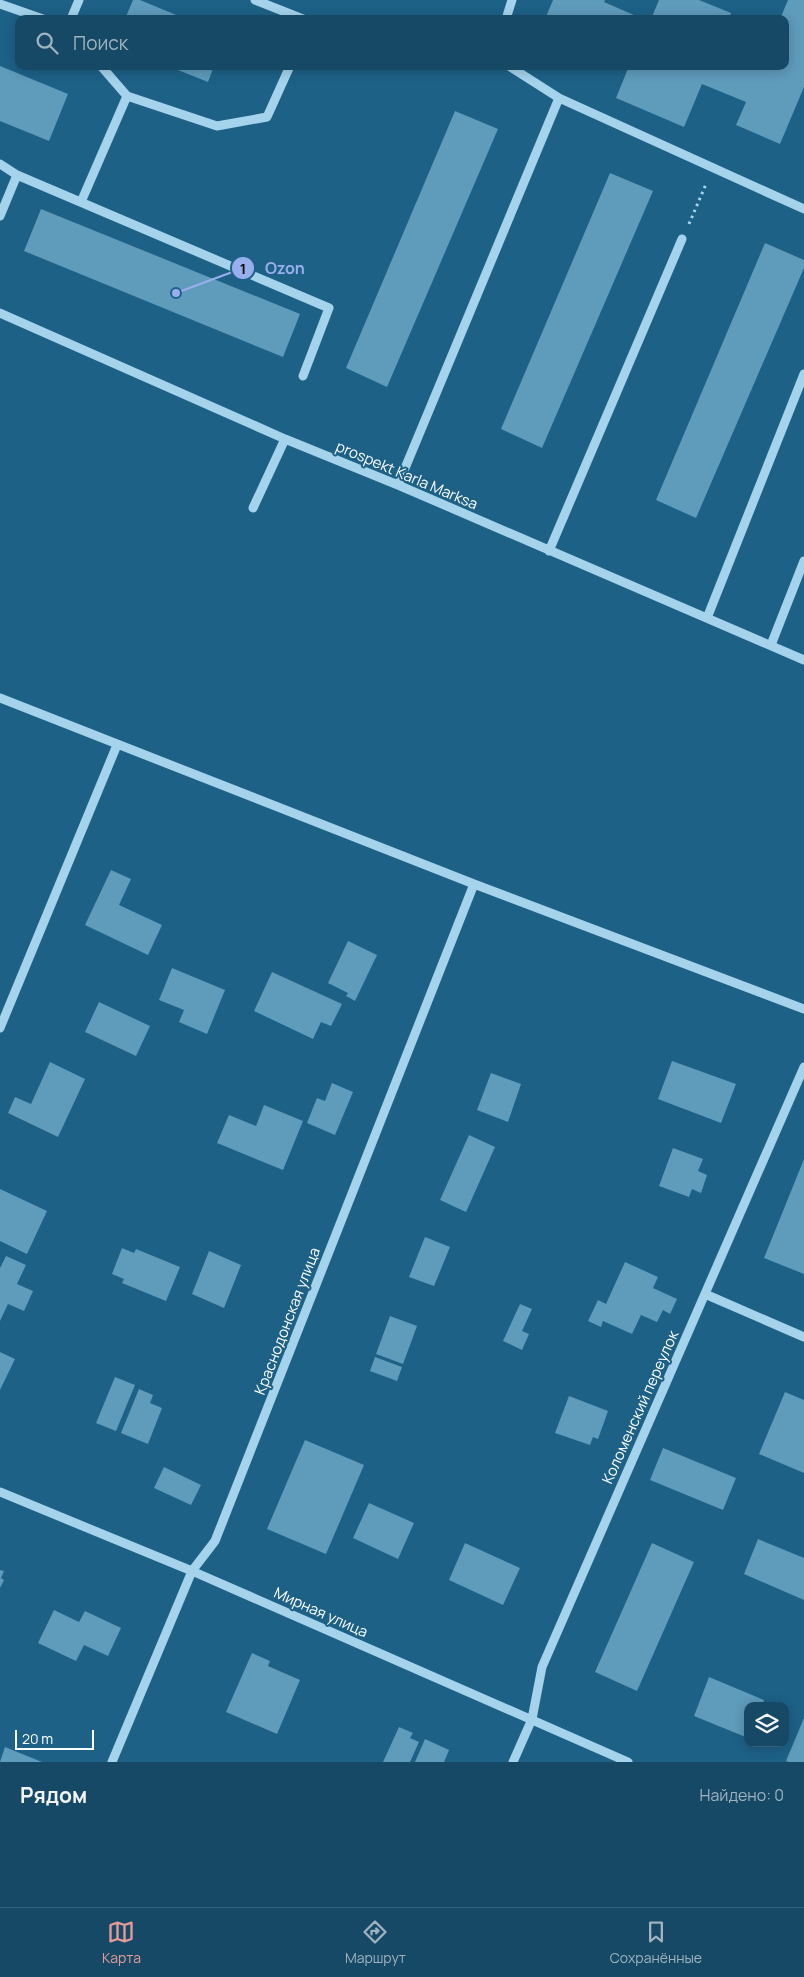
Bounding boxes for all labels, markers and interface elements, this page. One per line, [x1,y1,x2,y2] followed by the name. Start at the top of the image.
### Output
[15,15,789,70] search box
[33,29,61,57] icon: search
[73,30,128,56] text: Поиск
[230,253,315,284] callout: Ozon
[265,257,305,279] text: Ozon
[240,258,246,279] text: 1
[333,436,481,514] street label: prospekt Karla Marksa
[249,1244,325,1398] street label: Краснодонская улица
[597,1326,684,1487] street label: Коломенский переулок
[271,1582,371,1642] street label: Мирная улица
[744,1702,789,1747] map controls
[744,1702,789,1747] button: layers
[15,1727,94,1750] scale bar
[22,1729,53,1748] text: 20 m
[20,1781,87,1809] text: Рядом
[699,1784,784,1806] text: Найдено: 0
[102,1918,141,1967] tab: Карта
[345,1918,406,1967] tab: Маршрут
[610,1918,702,1967] tab: Сохранённые

